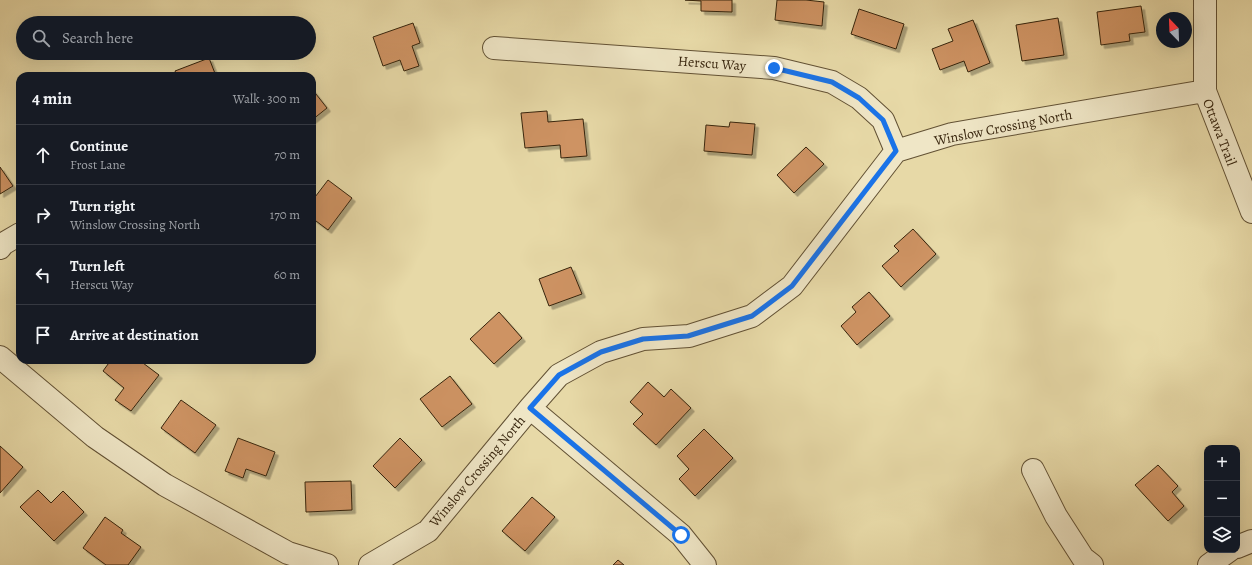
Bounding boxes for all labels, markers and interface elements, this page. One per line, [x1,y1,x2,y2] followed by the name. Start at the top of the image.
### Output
[1156,12,1192,48] north arrow
[16,16,316,60] search box
[30,27,52,49] icon: search
[62,28,133,48] text: Search here
[677,52,747,75] street label: Herscu Way
[765,59,783,77] route end
[32,87,72,110] text: 4 min
[233,90,300,107] text: Walk · 300 m
[1198,96,1241,169] street label: Ottawa Trail
[932,105,1074,150] street label: Winslow Crossing North
[70,136,128,156] text: Continue
[32,144,54,166] icon: ahead
[274,146,300,163] text: 70 m
[70,156,125,173] text: Frost Lane
[70,196,135,216] text: Turn right
[32,204,54,226] icon: right
[270,206,300,223] text: 170 m
[70,216,200,233] text: Winslow Crossing North
[70,256,125,276] text: Turn left
[32,264,54,286] icon: left
[274,266,300,283] text: 60 m
[70,276,133,293] text: Herscu Way
[32,324,54,346] icon: arrive
[70,325,199,345] text: Arrive at destination
[424,411,530,532] street label: Winslow Crossing North
[1204,445,1240,553] map controls
[1204,445,1240,481] button: +
[1204,481,1240,517] button: −
[1204,517,1240,553] button: layers
[672,526,690,544] route start

